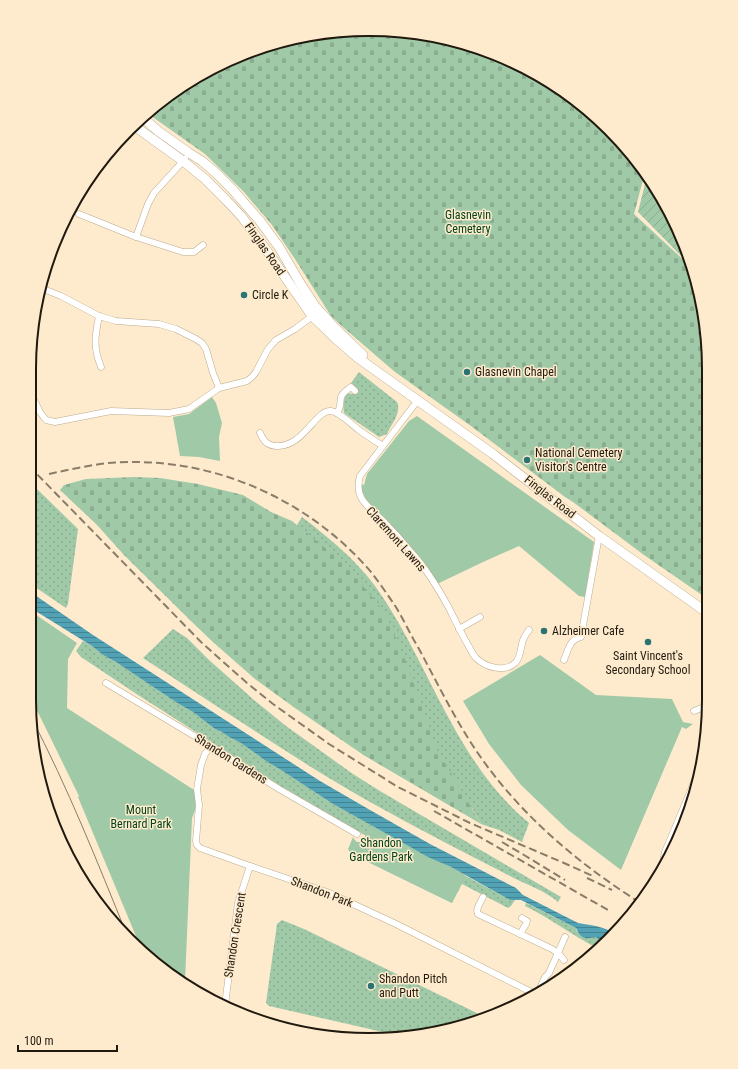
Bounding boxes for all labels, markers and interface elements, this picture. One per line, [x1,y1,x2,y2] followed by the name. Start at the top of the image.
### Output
[445,208,491,236] park label: Glasnevin Cemetery
[242,220,288,278] street label: Finglas Road
[252,288,289,302] place label: Circle K
[239,290,249,300] marker: Circle K
[475,365,557,379] place label: Glasnevin Chapel
[462,367,472,377] marker: Glasnevin Chapel
[535,446,623,474] place label: National Cemetery Visitor's Centre
[522,455,532,465] marker: National Cemetery Visitor's Centre
[522,473,578,521] street label: Finglas Road
[363,504,429,574] street label: Claremont Lawns
[552,624,624,638] place label: Alzheimer Cafe
[539,626,549,636] marker: Alzheimer Cafe
[643,637,653,647] marker: Saint Vincent's Secondary School
[606,649,690,677] place label: Saint Vincent's Secondary School
[192,731,270,787] street label: Shandon Gardens
[110,803,172,831] park label: Mount Bernard Park
[349,836,413,864] park label: Shandon Gardens Park
[289,874,356,910] street label: Shandon Park
[221,891,249,979] street label: Shandon Crescent
[379,972,448,1000] place label: Shandon Pitch and Putt
[366,981,376,991] marker: Shandon Pitch and Putt
[18,1027,117,1053] scale bar
[24,1034,54,1048] text: 100 m

